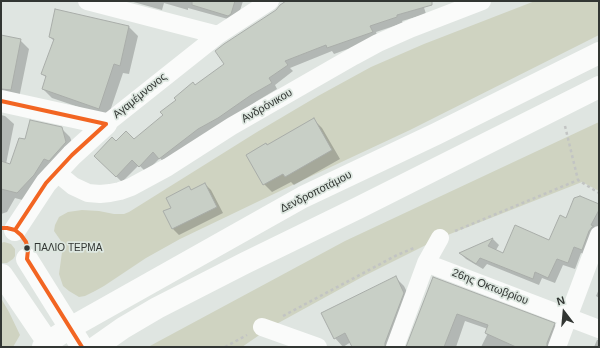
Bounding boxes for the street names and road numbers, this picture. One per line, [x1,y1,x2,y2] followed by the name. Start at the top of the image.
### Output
[111,70,169,122] street label: Αγαμέμνονος
[239,86,295,126] street label: Ανδρόνικου
[278,168,354,216] street label: Δενδροποτάμου
[450,266,530,308] street label: 26ης Οκτωβρίου

